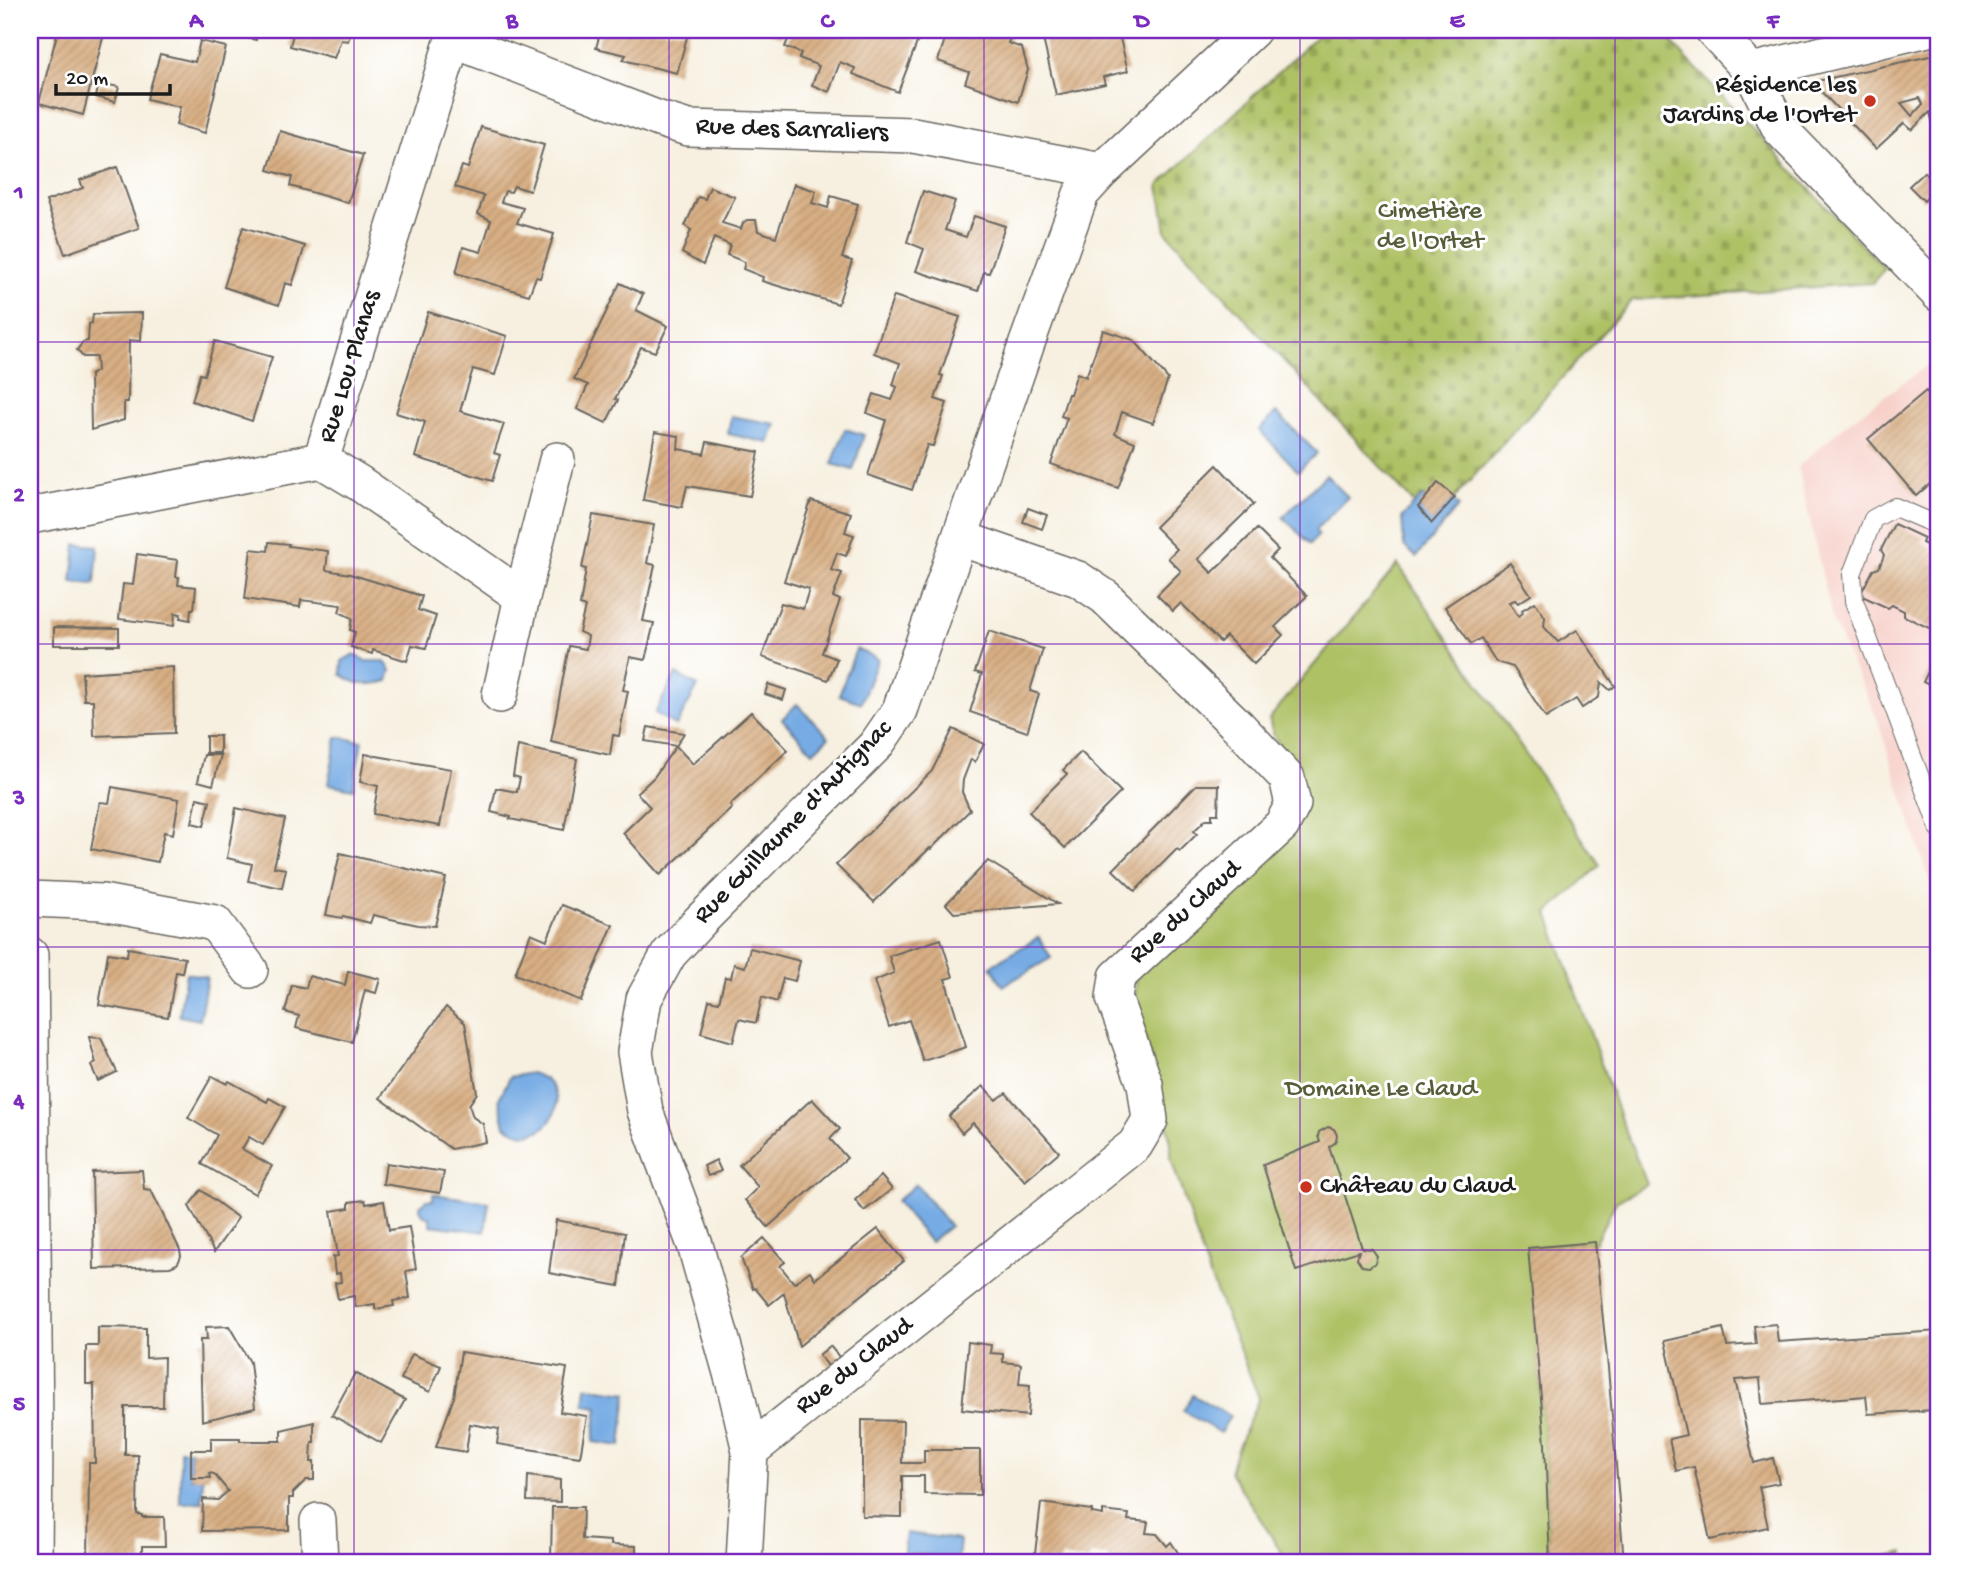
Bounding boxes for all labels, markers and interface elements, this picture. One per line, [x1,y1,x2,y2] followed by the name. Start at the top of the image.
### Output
[188,9,204,36] text: A
[505,9,519,36] text: B
[821,9,836,36] text: C
[1133,9,1151,36] text: D
[1450,9,1466,36] text: E
[1766,9,1781,36] text: F
[56,52,170,96] scale bar
[66,68,108,93] text: 20 m
[1663,71,1858,132] place label: Résidence les Jardins de l'Ortet
[1862,93,1878,109] marker: Résidence les Jardins de l'Ortet
[695,112,890,150] street label: Rue des Sarraliers
[13,180,24,207] text: 1
[1377,197,1486,258] park label: Cimetière de l'Ortet
[313,286,389,447] street label: Rue Lou Planas
[13,483,25,510] text: 2
[688,714,900,932] street label: Rue Guillaume d'Autignac
[12,786,25,813] text: 3
[1123,853,1250,972] street label: Rue du Claud
[1283,1075,1479,1106] park label: Domaine Le Claud
[13,1089,25,1116] text: 4
[1320,1172,1516,1203] place label: Château du Claud
[1298,1179,1314,1195] marker: Château du Claud
[790,1310,921,1423] street label: Rue du Claud
[13,1392,25,1419] text: 5

